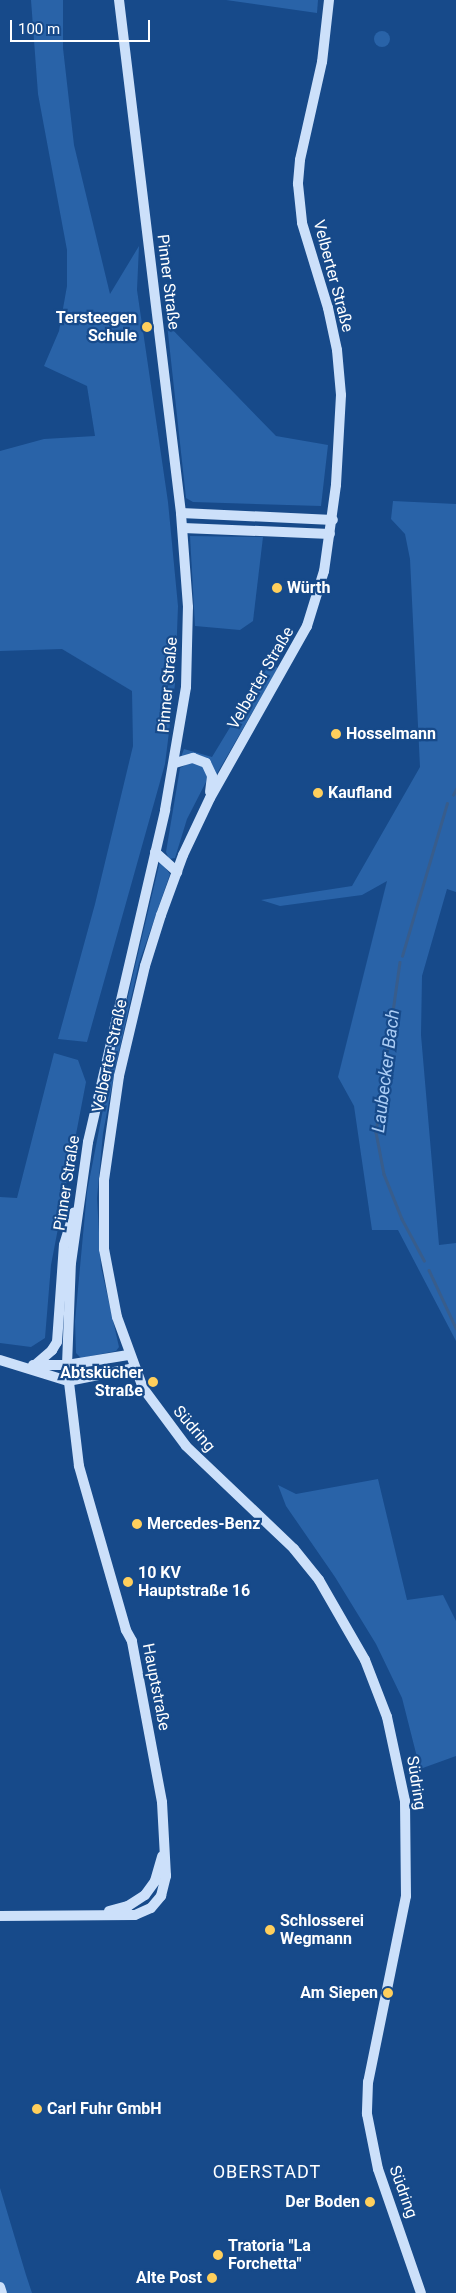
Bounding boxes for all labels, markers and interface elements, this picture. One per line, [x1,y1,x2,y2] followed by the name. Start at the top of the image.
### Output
[12,10,152,42] scale bar
[18,20,60,38] text: 100 m
[309,218,357,334] street label: Velberter Straße
[153,233,183,331] street label: Pinner Straße
[56,308,137,346] place label: Tersteegen Schule
[141,321,153,333] marker: Tersteegen Schule
[287,578,330,598] place label: Würth
[271,582,283,594] marker: Würth
[224,623,298,733] street label: Velberter Straße
[154,636,182,734] street label: Pinner Straße
[346,724,436,744] place label: Hosselmann
[330,728,342,740] marker: Hosselmann
[328,783,392,803] place label: Kaufland
[312,787,324,799] marker: Kaufland
[89,998,131,1114] street label: Velberter Straße
[368,1008,404,1134] water label: Laubecker Bach
[50,1134,84,1232] street label: Pinner Straße
[60,1363,143,1401] place label: Abtskücher Straße
[147,1376,159,1388] marker: Abtskücher Straße
[169,1402,219,1456] street label: Südring
[147,1514,260,1534] place label: Mercedes-Benz
[131,1518,143,1530] marker: Mercedes-Benz
[138,1563,250,1601] place label: 10 KV Hauptstraße 16
[122,1576,134,1588] marker: 10 KV Hauptstraße 16
[138,1642,174,1732] street label: Hauptstraße
[402,1755,430,1811] street label: Südring
[280,1911,364,1949] place label: Schlosserei Wegmann
[264,1924,276,1936] marker: Schlosserei Wegmann
[300,1983,378,2003] place label: Am Siepen
[382,1987,394,1999] marker: Am Siepen
[47,2099,162,2119] place label: Carl Fuhr GmbH
[31,2103,43,2115] marker: Carl Fuhr GmbH
[212,2161,322,2183] district label: OBERSTADT
[385,2163,421,2221] street label: Südring
[285,2192,360,2212] place label: Der Boden
[364,2196,376,2208] marker: Der Boden
[228,2236,311,2274] place label: Tratoria "La Forchetta"
[212,2249,224,2261] marker: Tratoria "La Forchetta"
[136,2268,202,2288] place label: Alte Post
[206,2272,218,2284] marker: Alte Post

